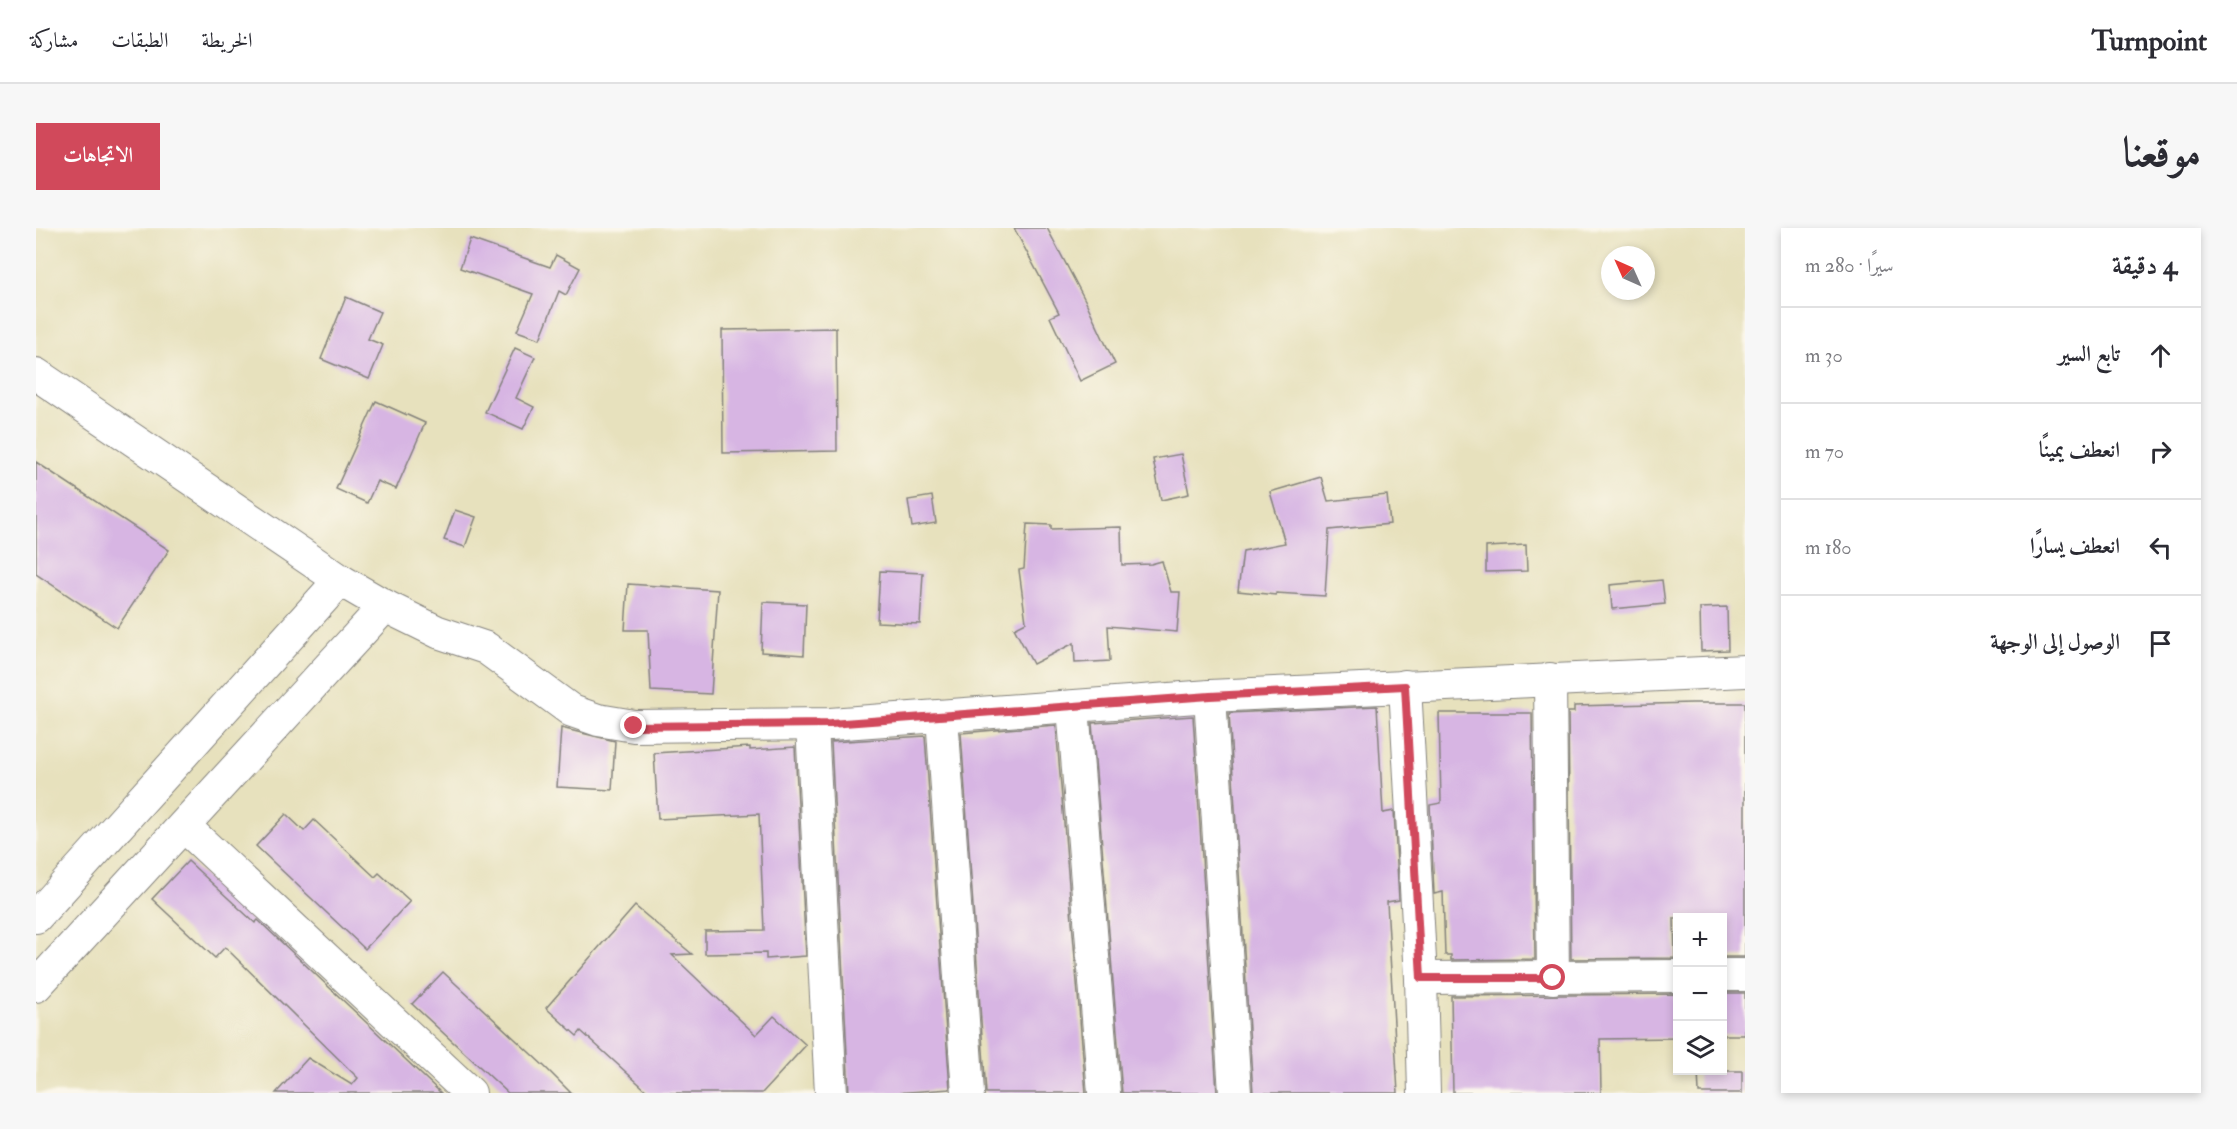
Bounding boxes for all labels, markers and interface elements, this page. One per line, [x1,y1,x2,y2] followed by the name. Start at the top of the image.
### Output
[2092,24,2207,59] text: Turnpoint
[30,27,78,54] text: مشاركة
[111,27,168,54] text: الطبقات
[201,27,253,54] text: الخريطة
[36,123,160,190] button: الاتجاهات
[2123,127,2201,179] text: موقعنا
[1601,246,1655,300] north arrow
[2112,250,2177,282] text: 4 دقيقة
[1805,253,1894,278] text: سيرًا · 280 m
[2144,339,2177,372] icon: ahead
[2058,340,2120,368] text: تابع السير
[1805,343,1843,368] text: 30 m
[2144,435,2177,468] icon: right
[2039,436,2120,464] text: انعطف يمينًا
[1805,439,1844,464] text: 70 m
[2144,531,2177,564] icon: left
[2030,532,2120,560] text: انعطف يسارًا
[1805,535,1852,560] text: 180 m
[2144,627,2177,660] icon: arrive
[1990,628,2120,656] text: الوصول إلى الوجهة
[620,712,646,738] route end
[1673,913,1727,1075] map controls
[1673,913,1727,967] button: +
[1539,964,1565,990] route start
[1673,967,1727,1021] button: −
[1673,1021,1727,1075] button: layers

